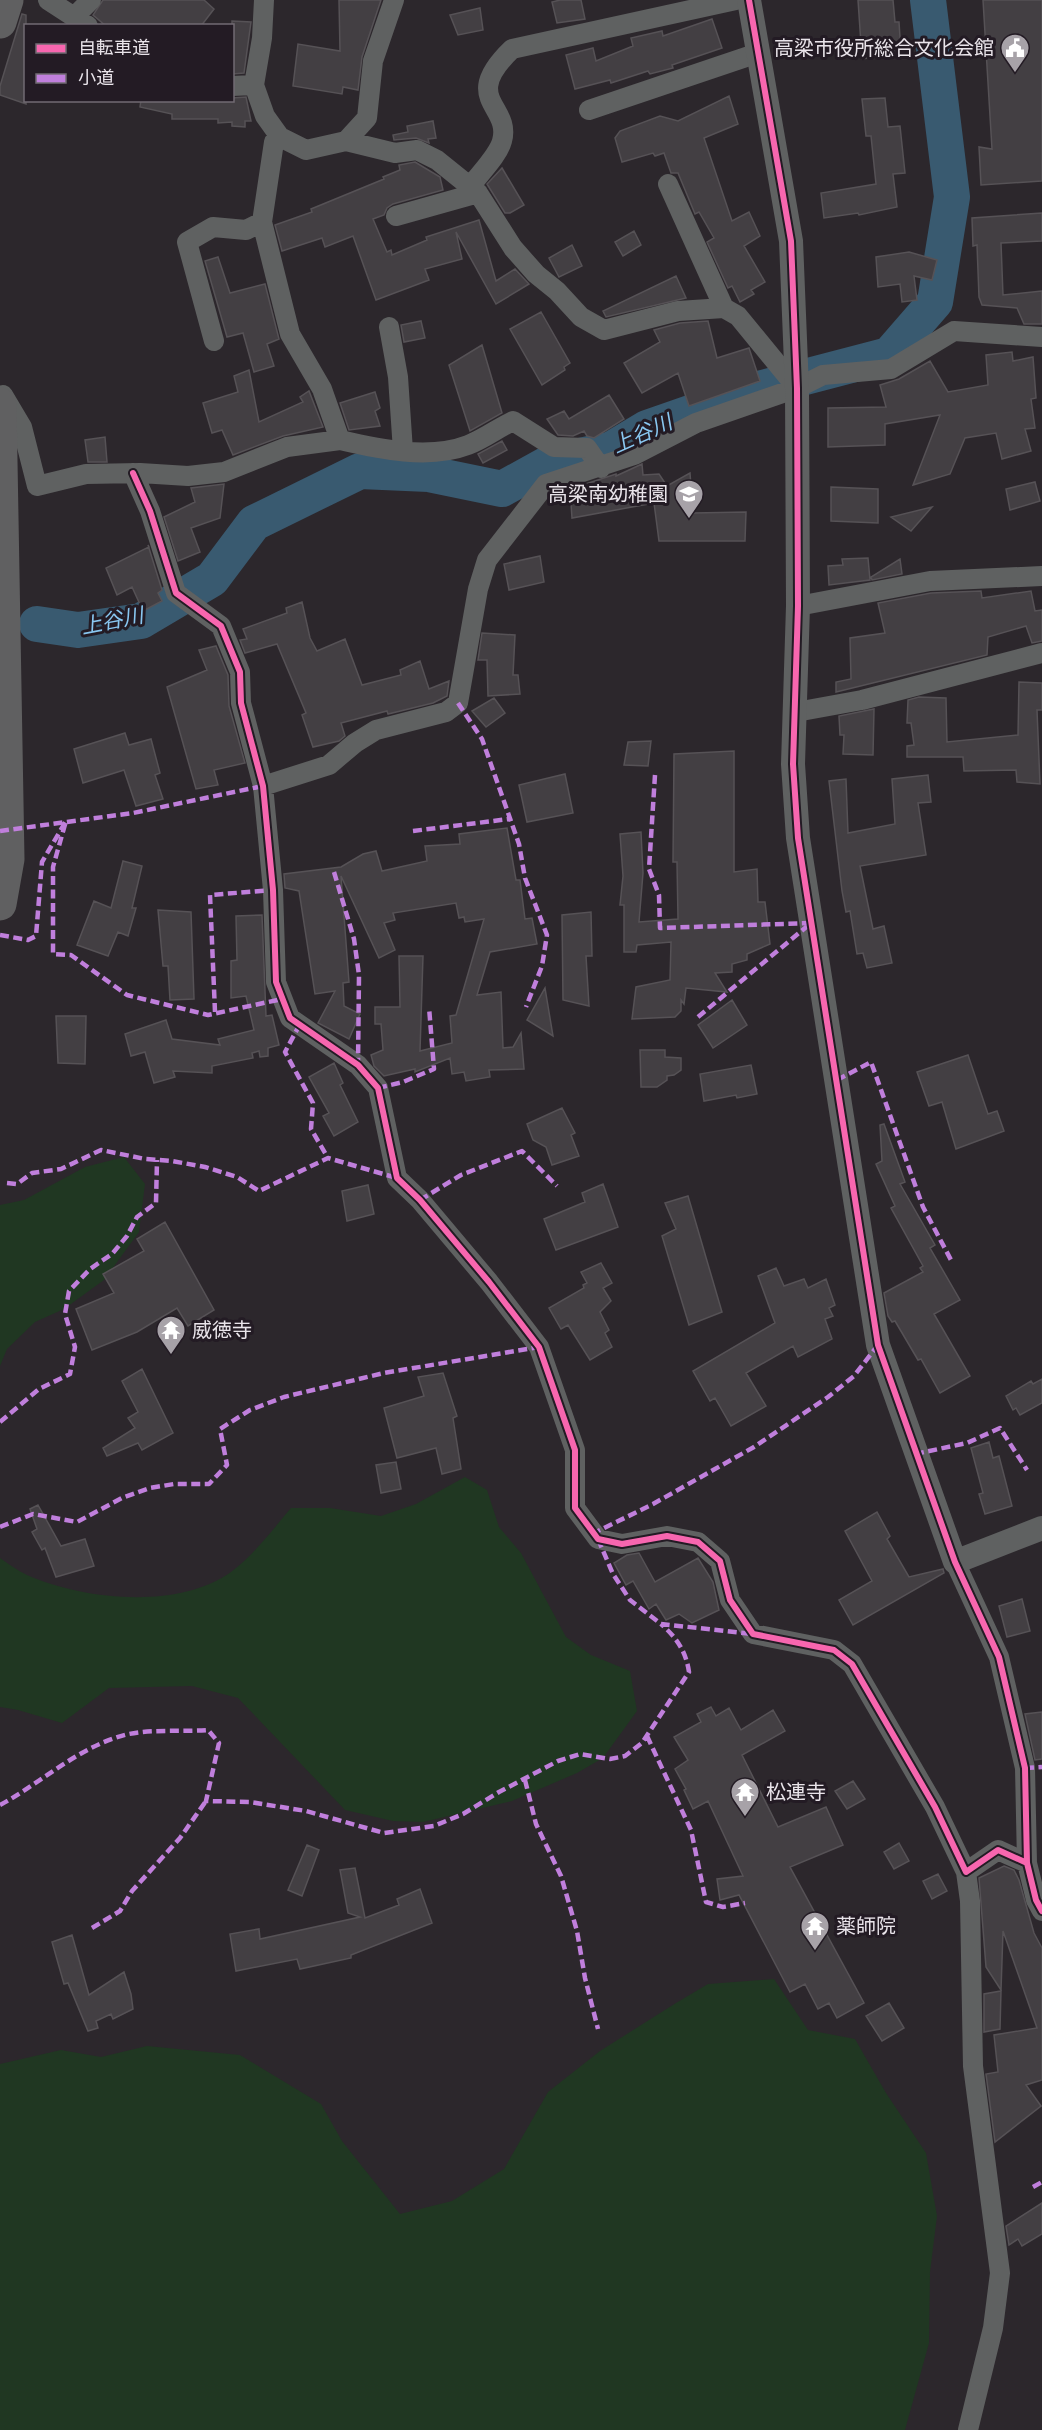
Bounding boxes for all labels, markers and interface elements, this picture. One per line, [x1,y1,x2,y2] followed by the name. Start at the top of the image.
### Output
[24,24,234,102] legend
[999,32,1031,74] public building icon: 高梁市役所総合文化会館
[774,37,994,61] place label: 高梁市役所総合文化会館
[78,38,150,59] text: 自転車道
[78,68,114,89] text: 小道
[608,409,678,459] water label: 上谷川
[673,478,705,520] school or university icon: 高梁南幼稚園
[548,483,668,507] place label: 高梁南幼稚園
[79,603,147,640] water label: 上谷川
[155,1314,187,1356] temple icon: 威徳寺
[192,1319,252,1343] place label: 威徳寺
[729,1776,761,1818] temple icon: 松連寺
[766,1781,826,1805] place label: 松連寺
[799,1910,831,1952] temple icon: 薬師院
[836,1915,896,1939] place label: 薬師院

